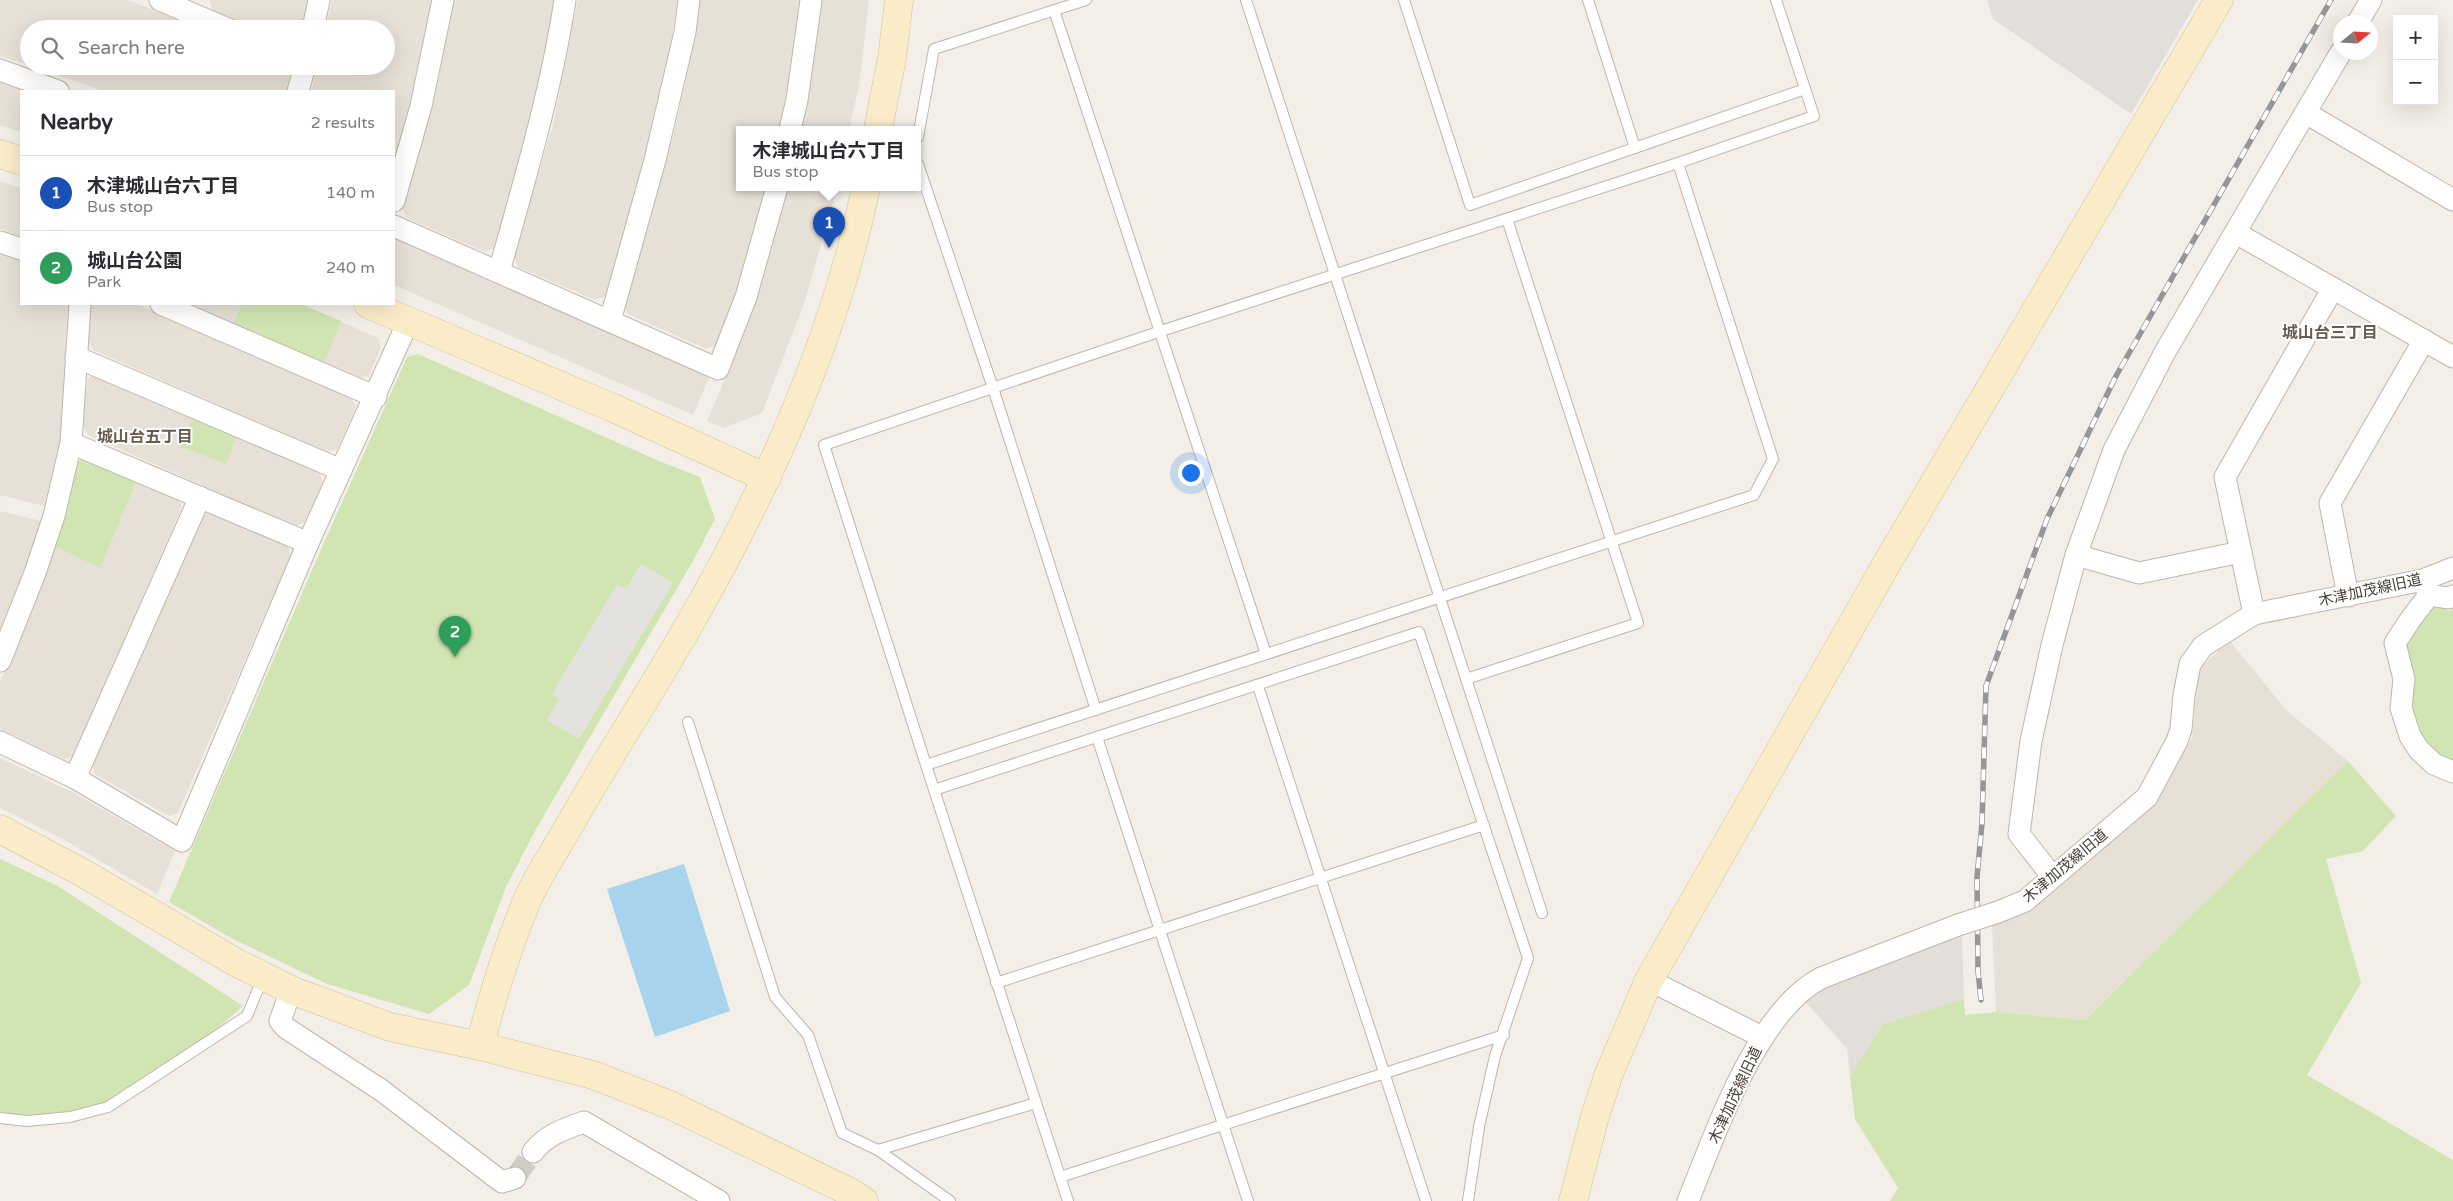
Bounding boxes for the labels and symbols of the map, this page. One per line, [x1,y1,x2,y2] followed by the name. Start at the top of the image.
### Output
[2333,15,2378,60] north arrow
[813,207,845,248] pin: 1
[2282,323,2378,343] district label: 城山台三丁目
[97,427,193,447] district label: 城山台五丁目
[1178,460,1204,486] your location
[2317,570,2423,610] street label: 木津加茂線旧道
[439,616,471,657] pin: 2
[2019,825,2111,907] street label: 木津加茂線旧道
[1705,1044,1765,1146] street label: 木津加茂線旧道

